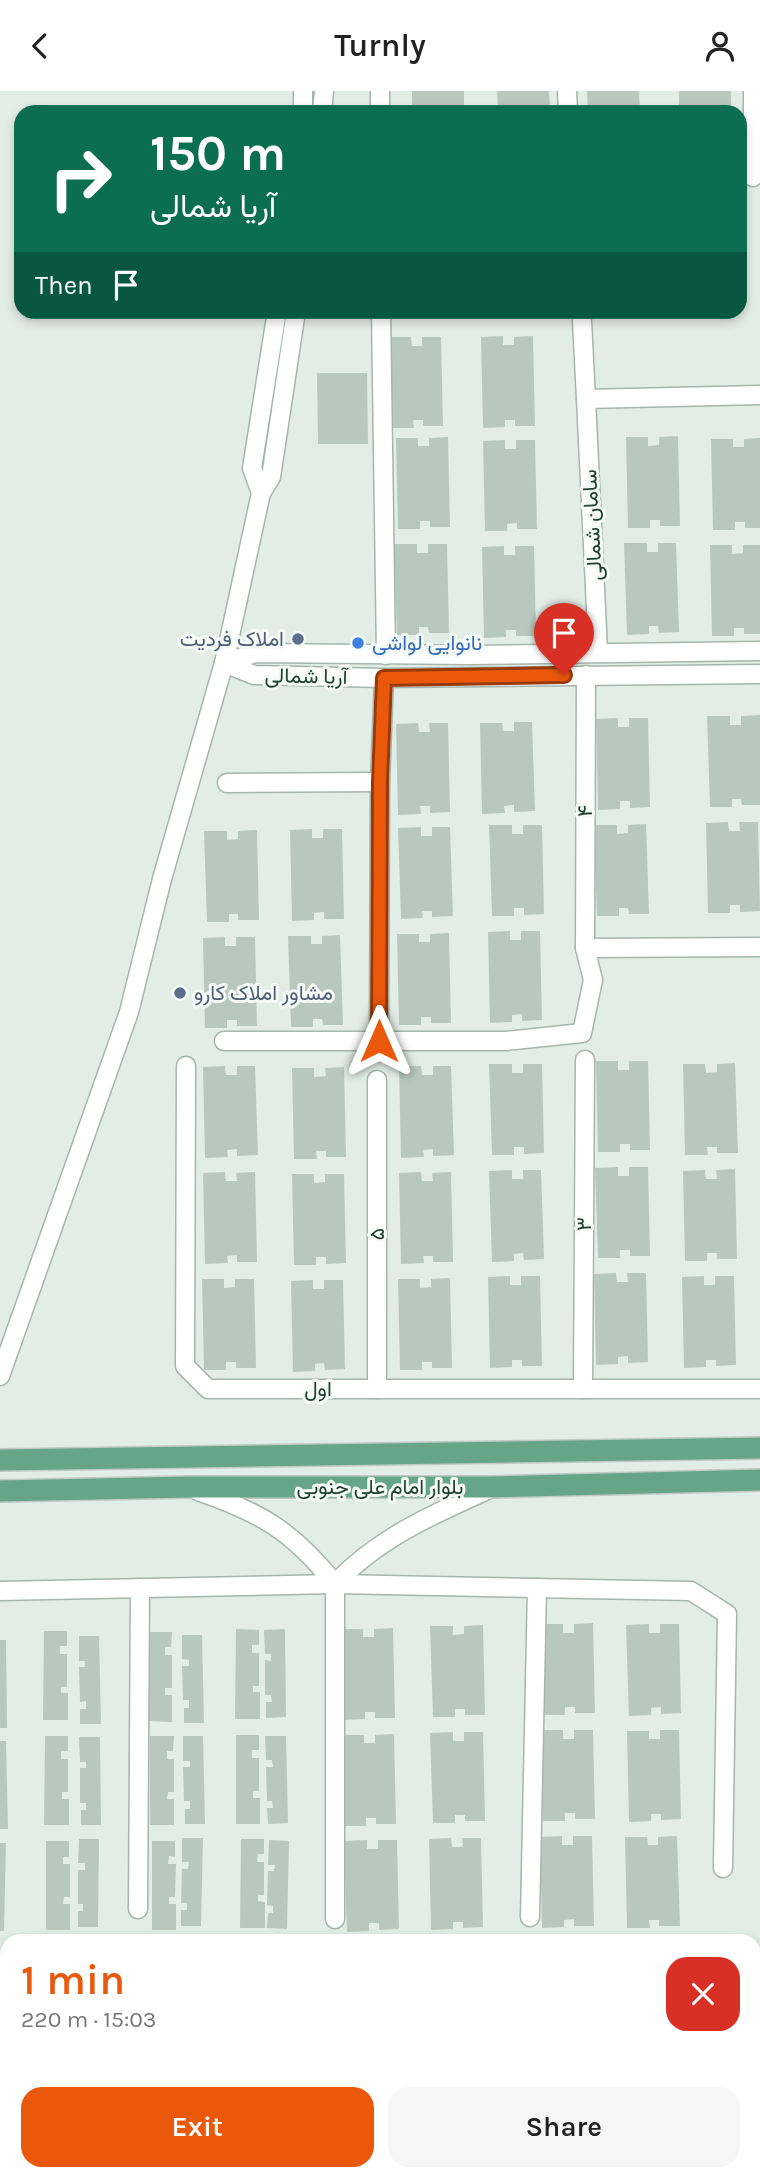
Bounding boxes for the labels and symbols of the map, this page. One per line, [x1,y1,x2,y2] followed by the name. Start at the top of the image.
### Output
[577,469,607,581] street label: سامان شمالی
[534,603,594,675] pin
[180,627,284,652] place label: املاک فردیت
[290,631,306,647] marker: املاک فردیت
[372,631,482,656] place label: نانوایی لواشی
[350,635,366,651] marker: نانوایی لواشی
[264,663,350,690] street label: آریا شمالی
[573,805,597,817] street label: ۴
[194,981,333,1006] place label: مشاور املاک کارو
[172,985,188,1001] marker: مشاور املاک کارو
[342,1004,416,1078] position arrow
[572,1217,596,1231] street label: ۳
[365,1228,389,1240] street label: ۵
[304,1377,332,1402] street label: اول
[297,1475,463,1501] street label: بلوار امام علی جنوبی

